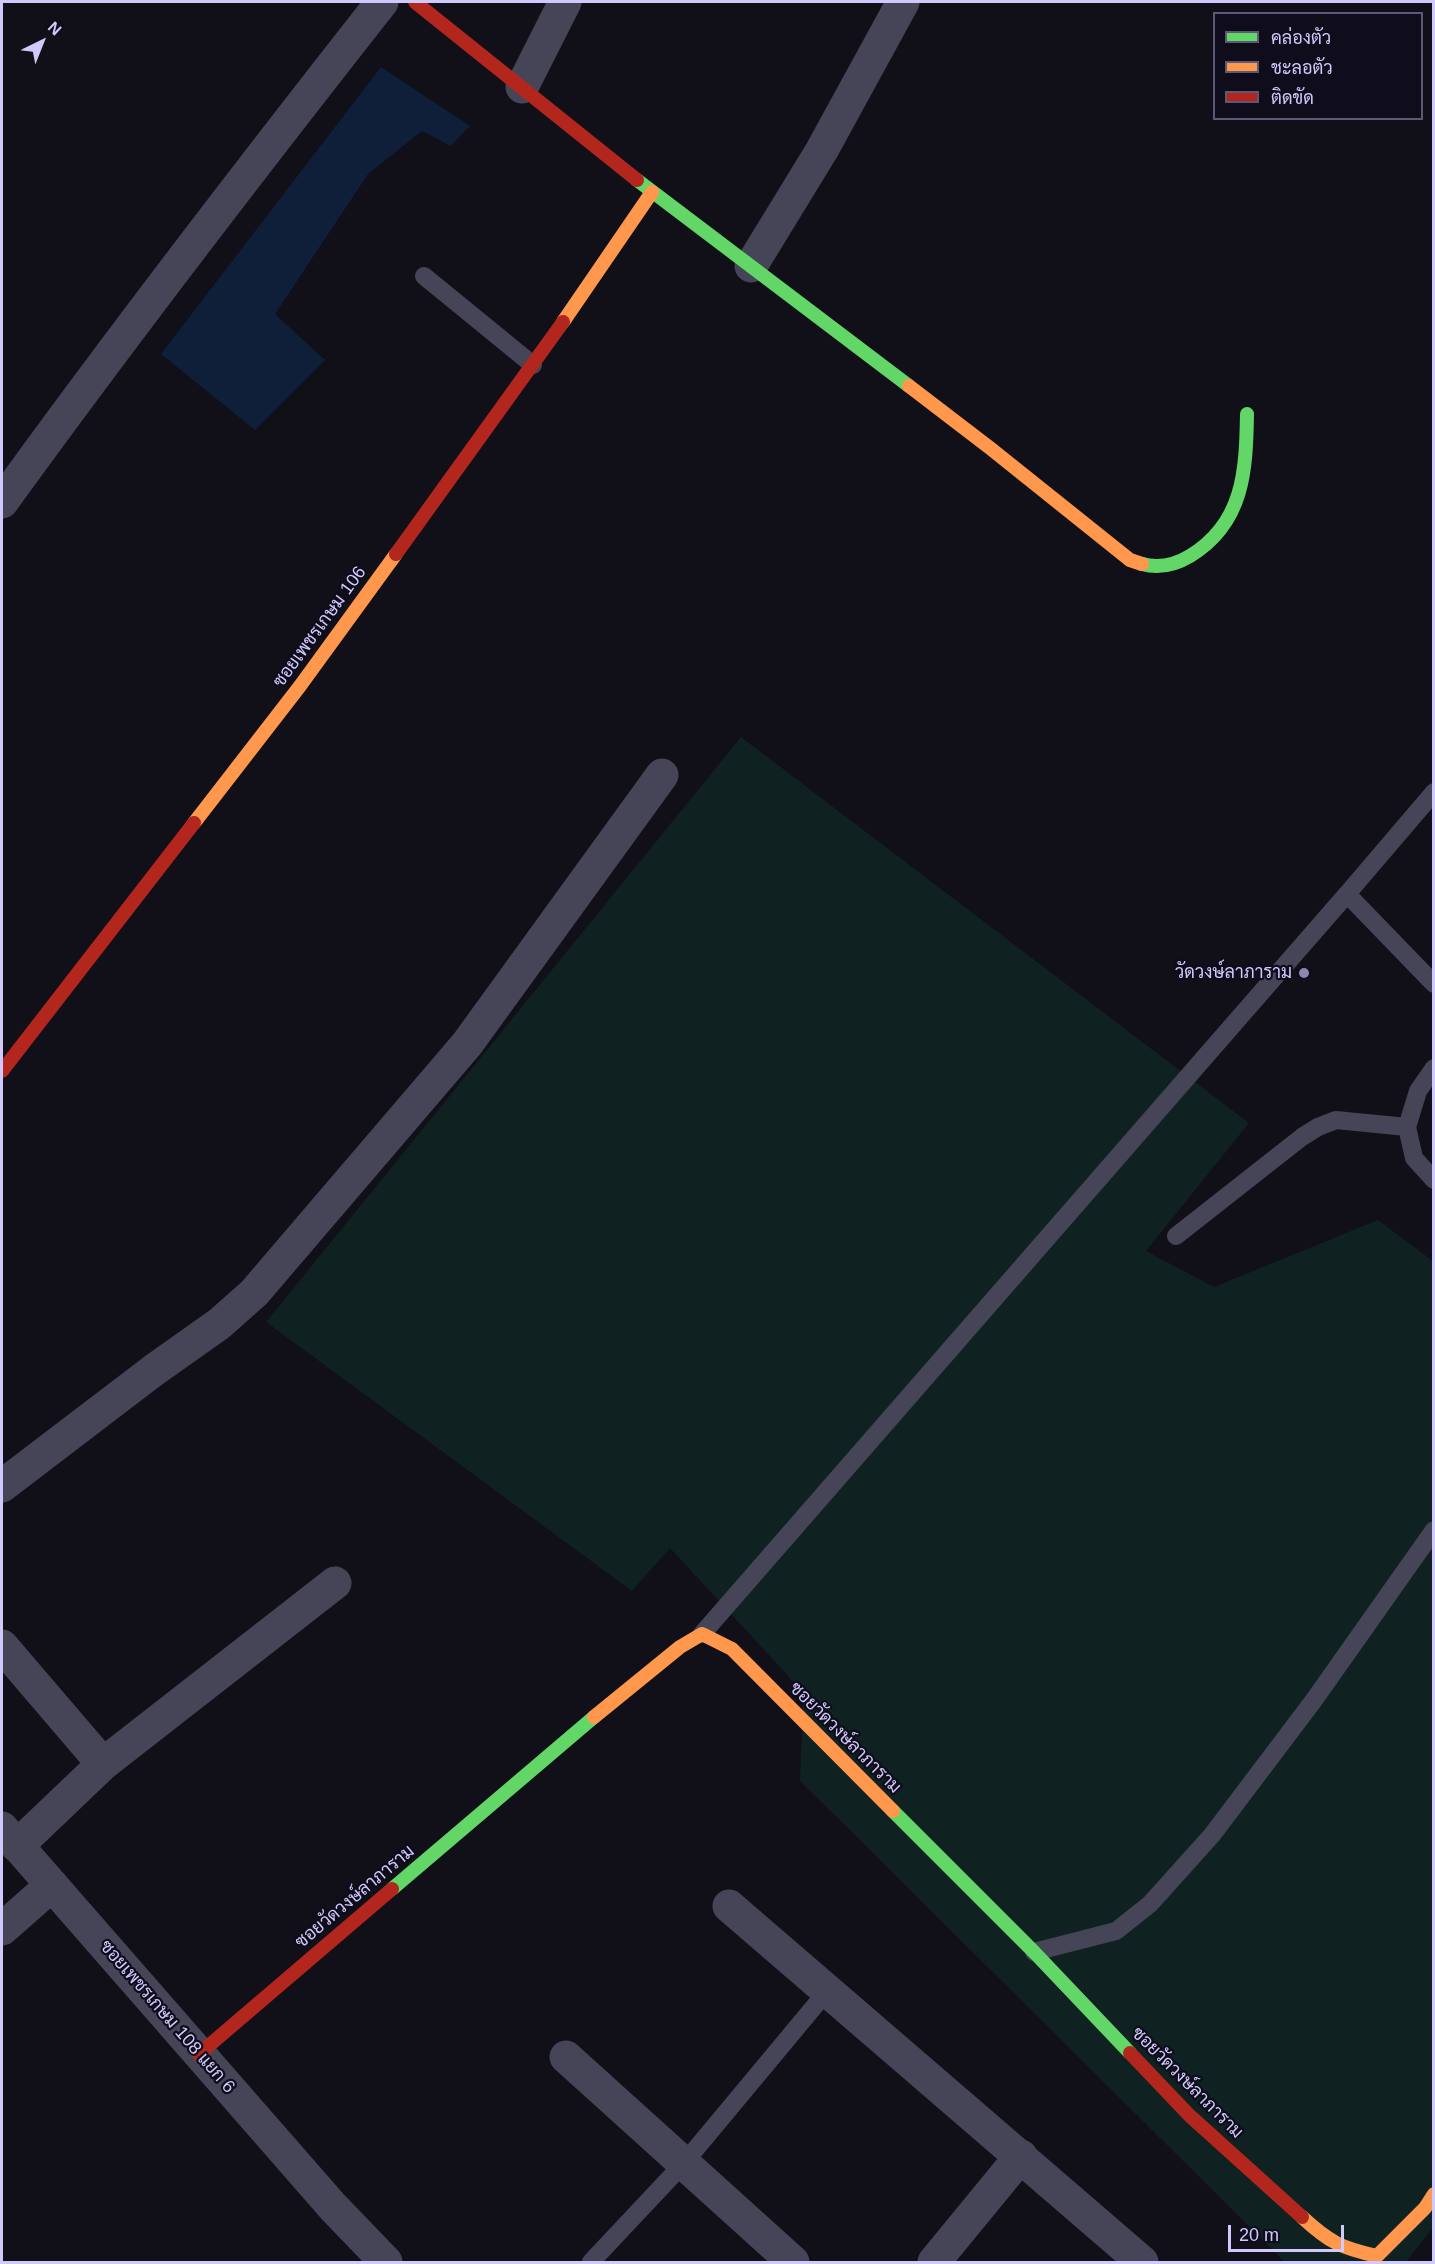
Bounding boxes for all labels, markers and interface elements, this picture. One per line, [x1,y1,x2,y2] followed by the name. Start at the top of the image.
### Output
[12,12,72,72] north arrow
[1213,12,1423,120] legend
[45,18,65,39] text: N
[1271,28,1331,48] text: คล่องตัว
[1271,58,1333,78] text: ชะลอตัว
[1271,88,1314,108] text: ติดขัด
[269,562,371,692] street label: ซอยเพชรเกษม 106
[1175,962,1292,984] place label: วัดวงษ์ลาภาราม
[1297,966,1311,980] marker: วัดวงษ์ลาภาราม
[785,1678,905,1798] street label: ซอยวัดวงษ์ลาภาราม
[291,1841,419,1953] street label: ซอยวัดวงษ์ลาภาราม
[95,1936,239,2098] street label: ซอยเพชรเกษม 108 แยก 6
[1127,2023,1247,2143] street label: ซอยวัดวงษ์ลาภาราม
[1231,2213,1346,2251] scale bar
[1239,2225,1279,2245] text: 20 m

